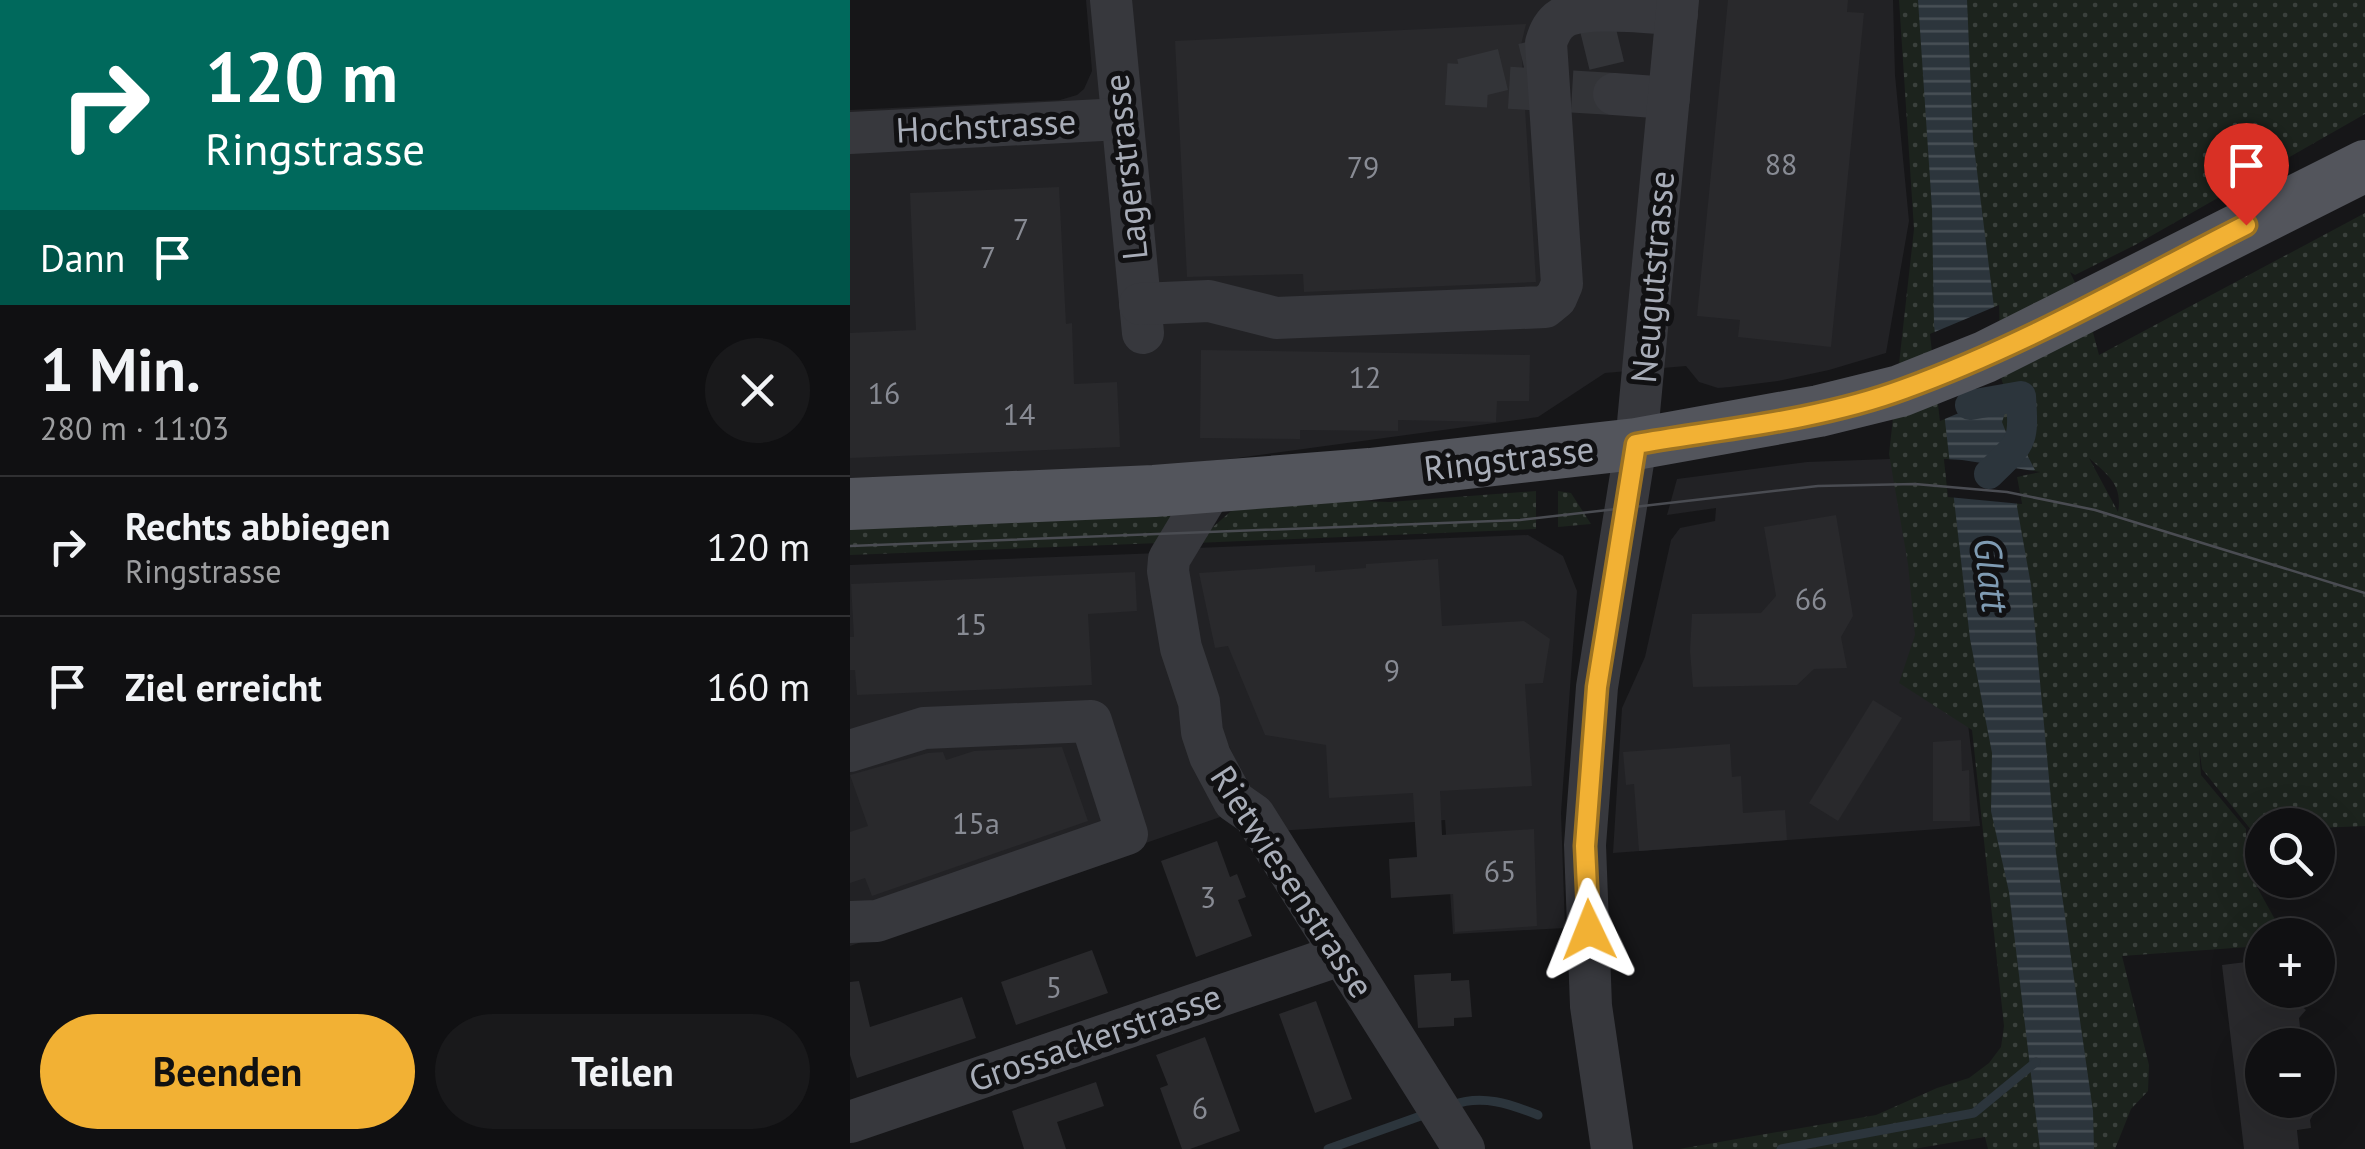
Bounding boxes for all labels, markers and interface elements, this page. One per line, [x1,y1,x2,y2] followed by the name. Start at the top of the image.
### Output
[205,31,398,121] text: 120 m
[40,40,170,170] icon: right
[1092,72,1158,262] street label: Lagerstrasse
[895,97,1077,153] street label: Hochstrasse
[205,119,425,177] text: Ringstrasse
[2204,123,2289,226] pin
[2219,138,2274,193] icon: arrive
[1765,144,1797,183] house number: 88
[1347,147,1379,186] house number: 79
[1620,169,1684,385] street label: Neugutstrasse
[1013,209,1029,248] house number: 7
[145,230,200,285] icon: arrive
[40,233,125,282] text: Dann
[980,237,996,276] house number: 7
[40,330,201,408] text: 1 Min.
[705,338,810,443] button: close
[1349,357,1381,396] house number: 12
[868,373,900,412] house number: 16
[1003,394,1035,433] house number: 14
[40,407,229,449] text: 280 m · 11:03
[1421,425,1597,491] street label: Ringstrasse
[125,501,391,550] text: Rechts abbiegen
[40,519,95,574] icon: right
[707,522,810,571] text: 120 m
[1964,535,2022,617] water label: Glatt
[125,550,282,592] text: Ringstrasse
[1795,579,1827,618] house number: 66
[955,604,987,643] house number: 15
[1384,650,1400,689] house number: 9
[40,659,95,714] icon: arrive
[125,662,322,711] text: Ziel erreicht
[707,662,810,711] text: 160 m
[1201,757,1385,1006] street label: Rietwiesenstrasse
[952,803,1000,842] house number: 15a
[2245,808,2335,1118] map controls
[2245,808,2335,898] button: search
[1484,851,1516,890] house number: 65
[1200,877,1216,916] house number: 3
[1537,878,1641,982] position arrow
[2245,918,2335,1008] button: +
[1046,967,1062,1006] house number: 5
[962,972,1227,1102] street label: Grossackerstrasse
[40,1014,415,1129] button: Beenden
[435,1014,810,1129] button: Teilen
[2245,1028,2335,1118] button: −
[1192,1088,1208,1127] house number: 6

